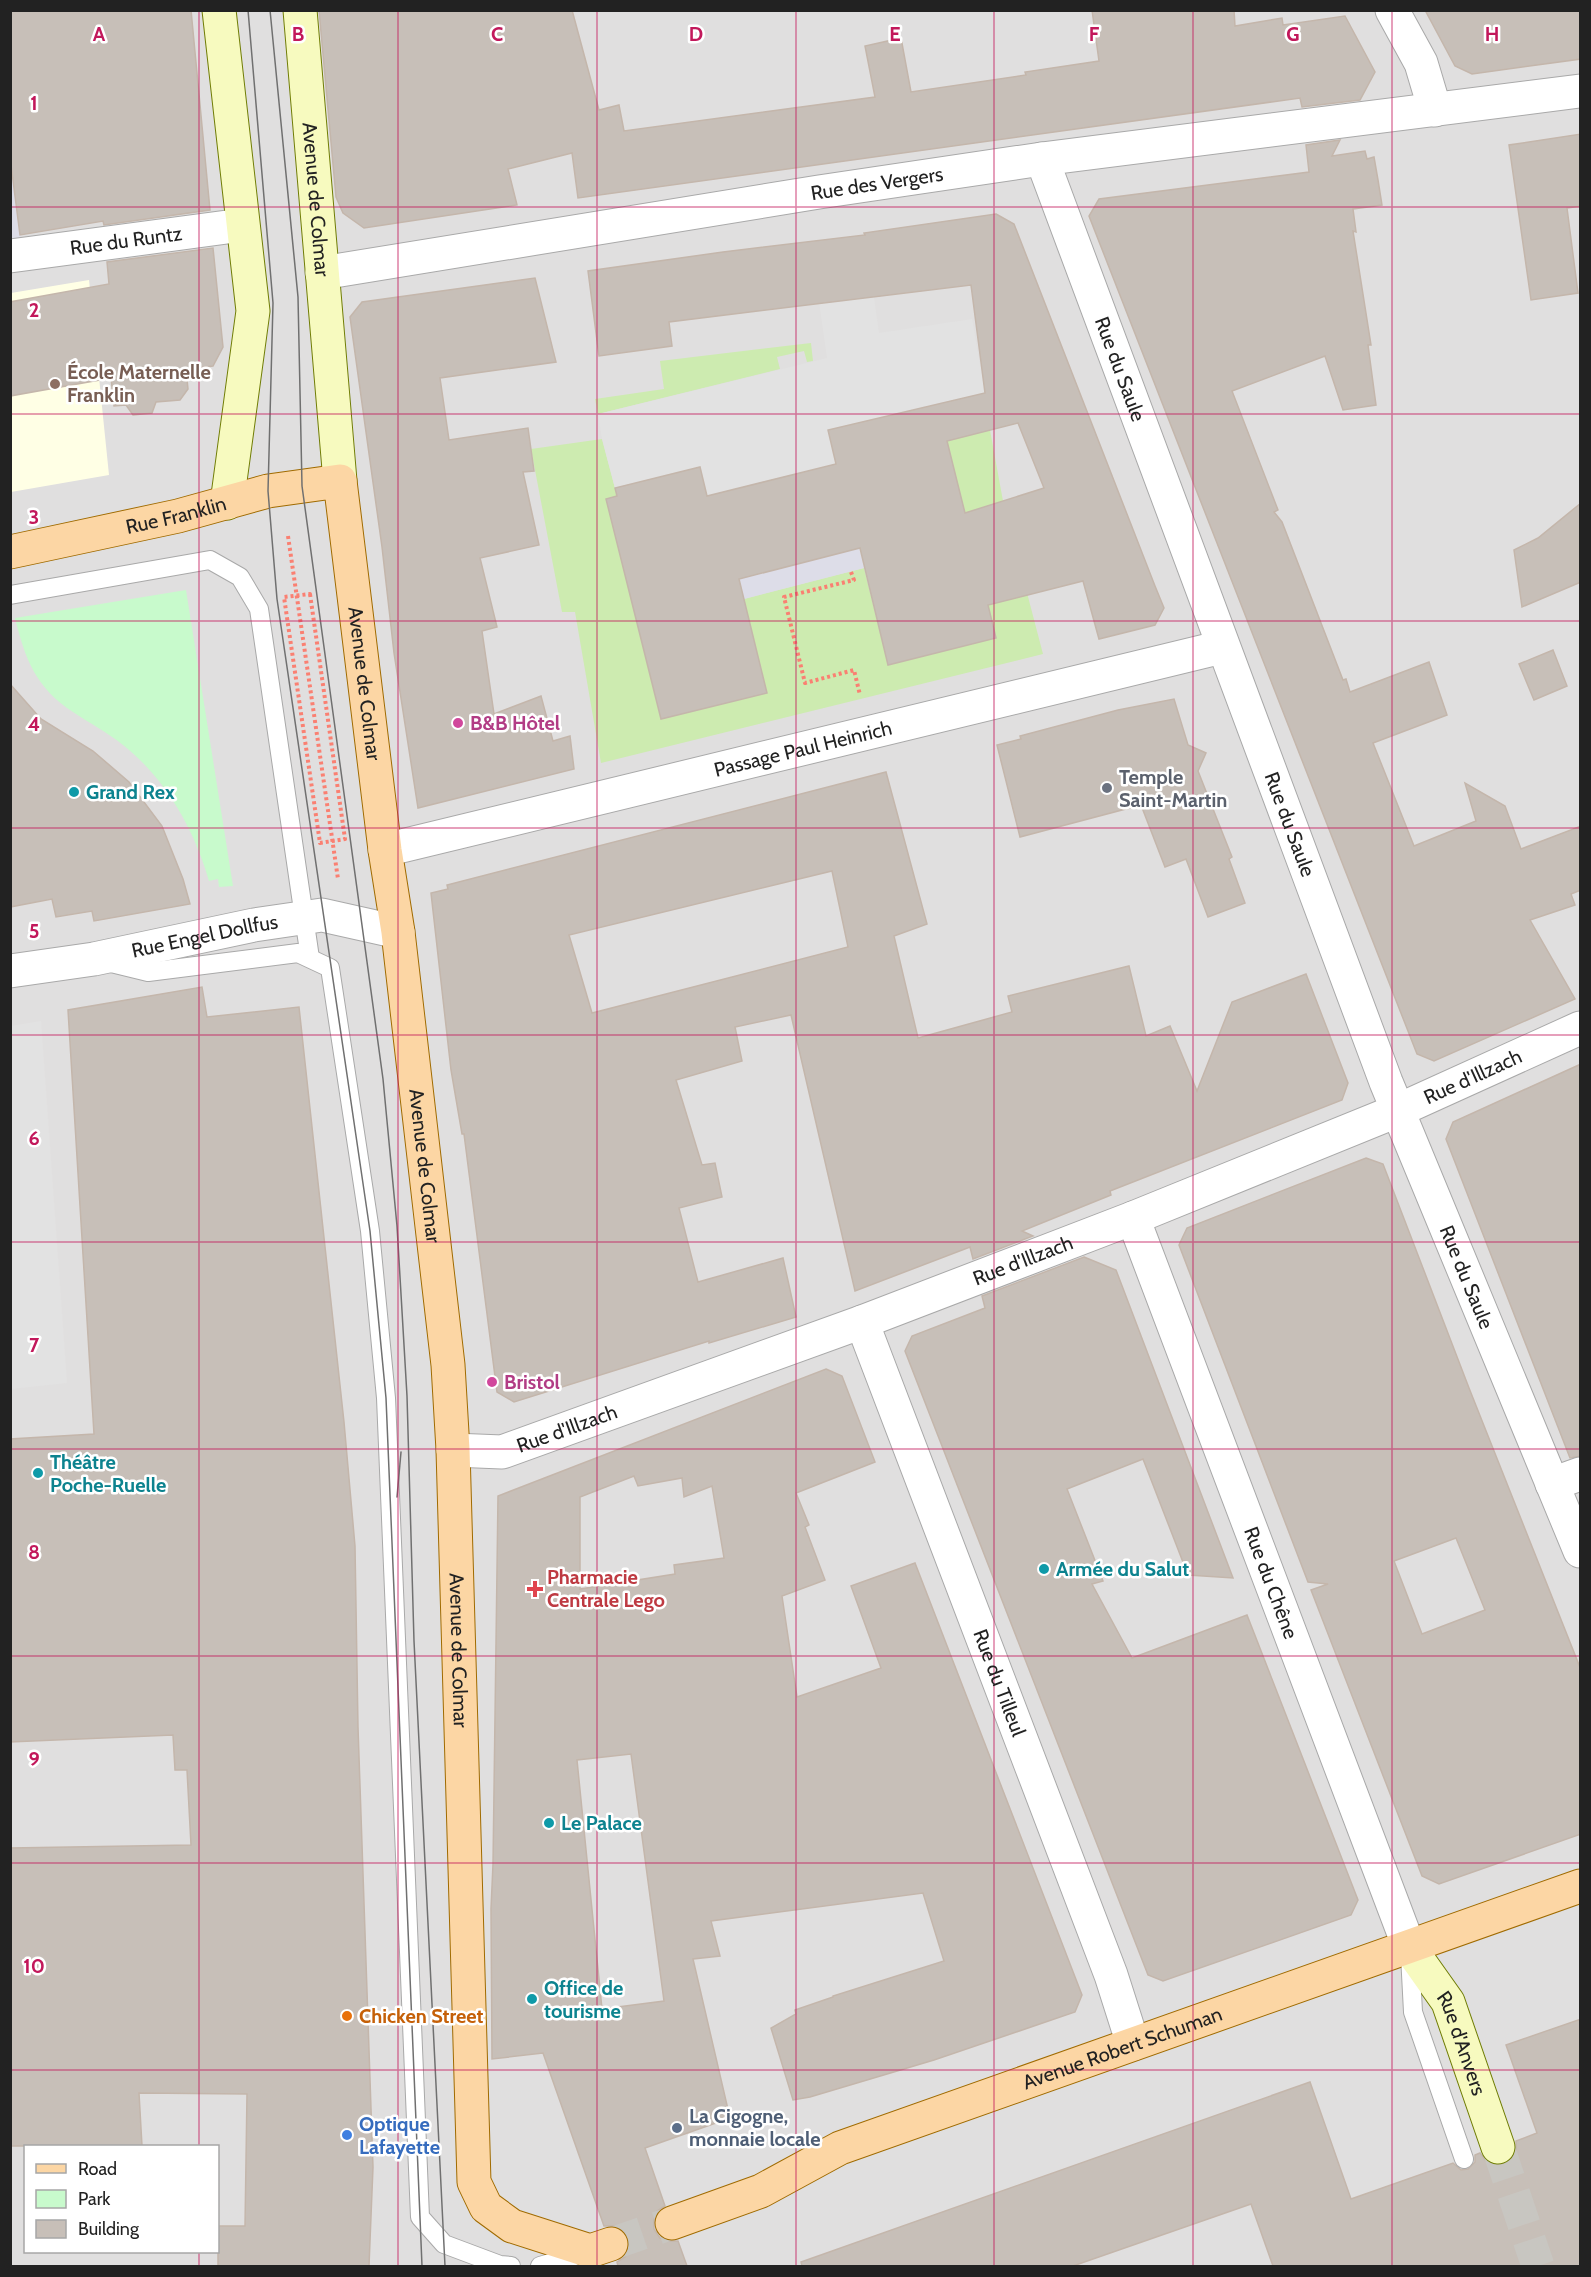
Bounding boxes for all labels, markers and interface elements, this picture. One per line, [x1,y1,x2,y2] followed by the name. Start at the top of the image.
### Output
[93,22,106,46] text: A
[292,22,304,46] text: B
[491,22,503,46] text: C
[689,22,703,46] text: D
[889,22,901,46] text: E
[1089,22,1100,46] text: F
[1286,22,1300,46] text: G
[1485,22,1499,46] text: H
[30,91,38,115] text: 1
[298,121,335,278] street label: Avenue de Colmar
[809,162,945,205] street label: Rue des Vergers
[69,221,183,260] street label: Rue du Runtz
[29,298,39,322] text: 2
[1090,313,1151,425] street label: Rue du Saule
[67,360,211,407] place label: École Maternelle Franklin
[48,377,62,391] marker: École Maternelle Franklin
[123,491,229,539] street label: Rue Franklin
[29,505,39,529] text: 3
[343,605,386,763] street label: Avenue de Colmar
[470,711,560,735] place label: B&B Hôtel
[28,712,40,736] text: 4
[451,716,465,730] marker: B&B Hôtel
[712,716,894,782] street label: Passage Paul Heinrich
[1119,765,1227,812] place label: Temple Saint-Martin
[1260,769,1320,880] street label: Rue du Saule
[86,780,175,804] place label: Grand Rex
[1100,781,1114,795] marker: Temple Saint-Martin
[67,785,81,799] marker: Grand Rex
[129,910,280,963] street label: Rue Engel Dollfus
[29,919,39,943] text: 5
[1420,1044,1525,1109] street label: Rue d'Illzach
[404,1087,446,1245] street label: Avenue de Colmar
[28,1126,40,1150] text: 6
[1435,1222,1499,1332] street label: Rue du Saule
[969,1230,1076,1290] street label: Rue d'Illzach
[29,1333,40,1357] text: 7
[504,1370,560,1394] place label: Bristol
[485,1375,499,1389] marker: Bristol
[513,1399,620,1458] street label: Rue d'Illzach
[50,1450,166,1497] place label: Théâtre Poche-Ruelle
[31,1466,45,1480] marker: Théâtre Poche-Ruelle
[1239,1523,1303,1642] street label: Rue du Chêne
[28,1540,40,1564] text: 8
[1056,1557,1189,1581] place label: Armée du Salut
[1037,1562,1051,1576] marker: Armée du Salut
[547,1565,665,1612] place label: Pharmacie Centrale Lego
[445,1572,473,1729] street label: Avenue de Colmar
[528,1582,542,1596] marker: Pharmacie Centrale Lego
[968,1626,1031,1740] street label: Rue du Tilleul
[28,1747,40,1771] text: 9
[561,1811,642,1835] place label: Le Palace
[542,1816,556,1830] marker: Le Palace
[23,1954,45,1978] text: 10
[544,1976,623,2023] place label: Office de tourisme
[1432,1986,1491,2098] street label: Rue d'Anvers
[525,1992,539,2006] marker: Office de tourisme
[1019,2002,1225,2094] street label: Avenue Robert Schuman
[359,2004,483,2028] place label: Chicken Street
[340,2009,354,2023] marker: Chicken Street
[689,2104,821,2151] place label: La Cigogne, monnaie locale
[359,2112,440,2159] place label: Optique Lafayette
[670,2121,684,2135] marker: La Cigogne, monnaie locale
[340,2128,354,2142] marker: Optique Lafayette
[24,2145,219,2253] legend
[78,2158,117,2180] text: Road
[78,2188,111,2210] text: Park
[78,2218,140,2240] text: Building

